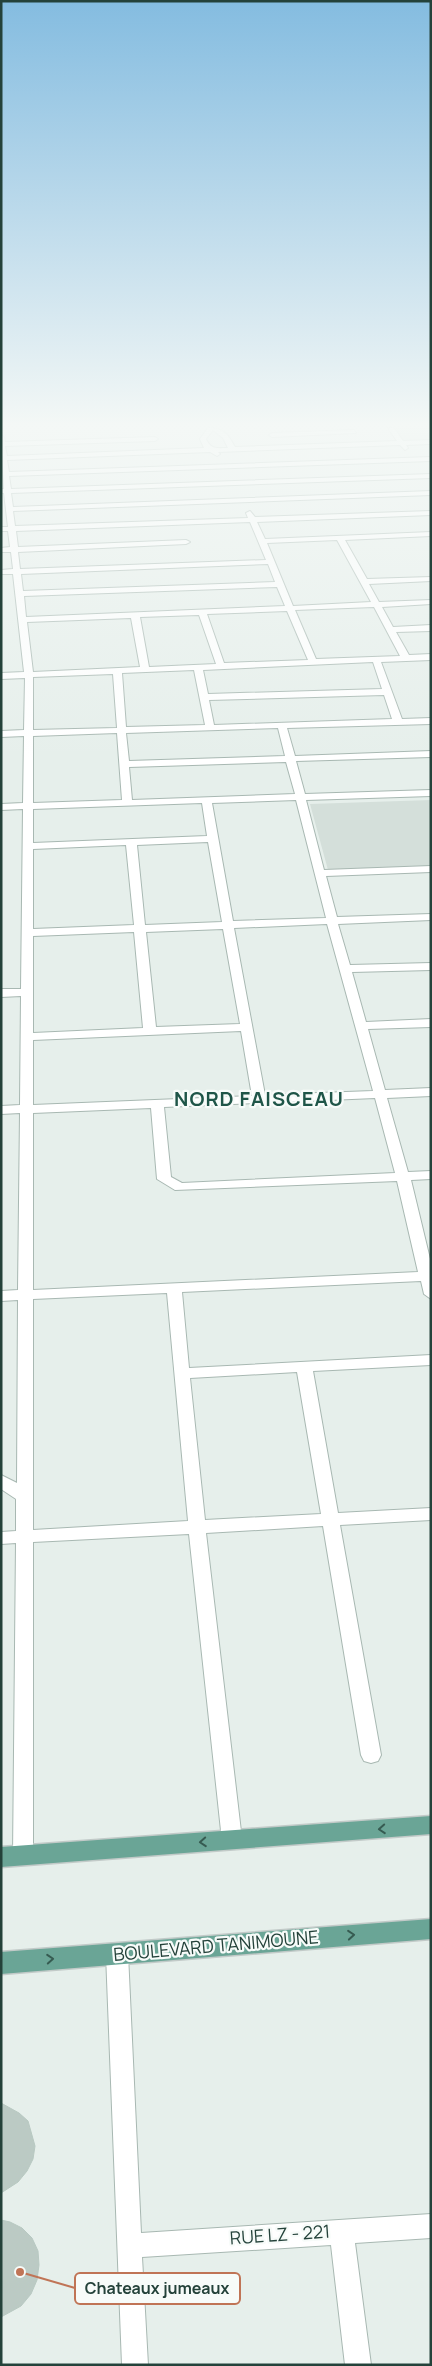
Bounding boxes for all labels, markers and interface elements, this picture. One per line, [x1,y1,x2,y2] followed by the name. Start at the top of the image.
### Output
[174,1085,344,1112] district label: NORD FAISCEAU
[378,1823,386,1834] one-way arrow
[198,1837,206,1848] one-way arrow
[112,1924,319,1966] street label: BOULEVARD TANIMOUNE
[348,1930,356,1941] one-way arrow
[46,1954,54,1965] one-way arrow
[229,2219,331,2249] street label: RUE LZ - 221
[75,2273,240,2304] callout: Chateaux jumeaux
[85,2277,229,2299] text: Chateaux jumeaux

